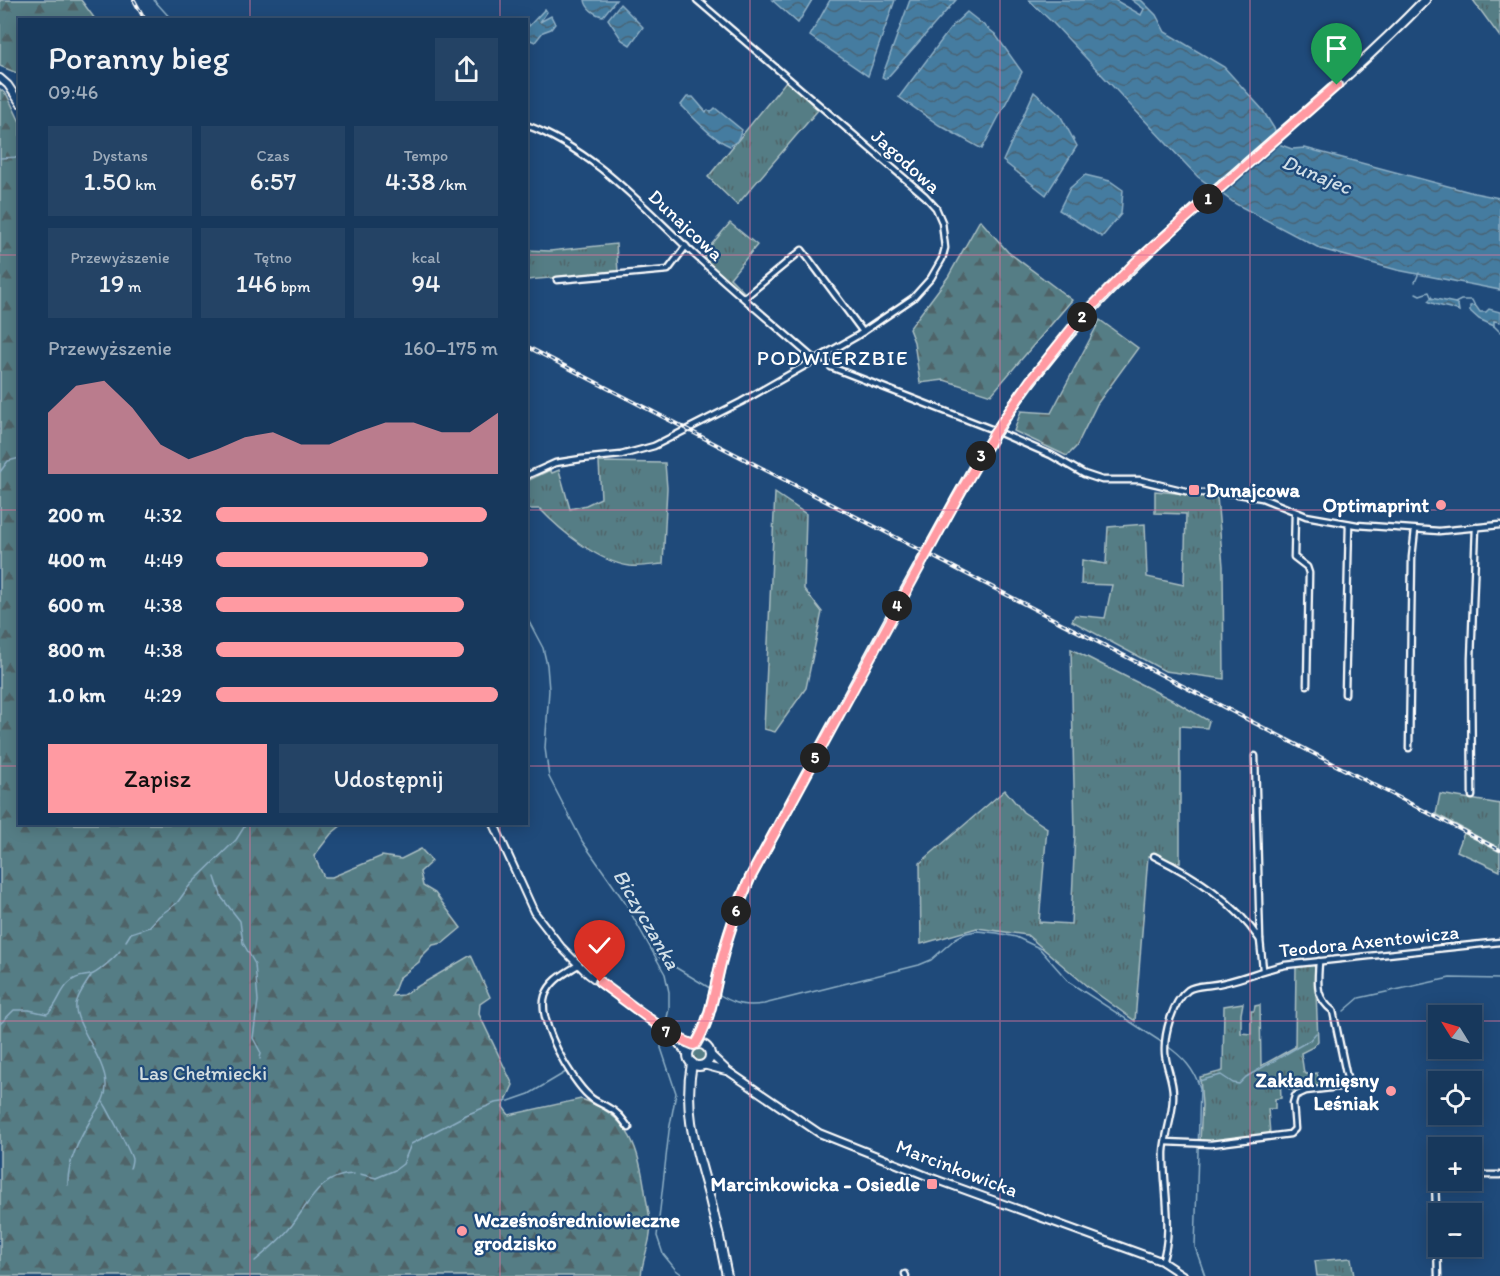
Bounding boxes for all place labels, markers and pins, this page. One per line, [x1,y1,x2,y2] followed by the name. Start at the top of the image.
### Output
[1311,23,1362,85] pin
[1193,184,1223,214] pin: 1
[1067,302,1097,332] pin: 2
[966,441,996,471] pin: 3
[1206,478,1300,503] place label: Dunajcowa
[1187,483,1201,497] marker: Dunajcowa
[1323,493,1429,518] place label: Optimaprint
[1434,498,1448,512] marker: Optimaprint
[882,591,912,621] pin: 4
[800,743,830,773] pin: 5
[721,896,751,926] pin: 6
[574,920,625,982] pin
[651,1017,681,1047] pin: 7
[1256,1068,1380,1115] place label: Zakład mięsny Leśniak
[1384,1084,1398,1098] marker: Zakład mięsny Leśniak
[710,1172,920,1196] place label: Marcinkowicka - Osiedle
[925,1177,939,1191] marker: Marcinkowicka - Osiedle
[474,1208,681,1256] place label: Wcześnośredniowieczne grodzisko
[455,1224,469,1238] marker: Wcześnośredniowieczne grodzisko

